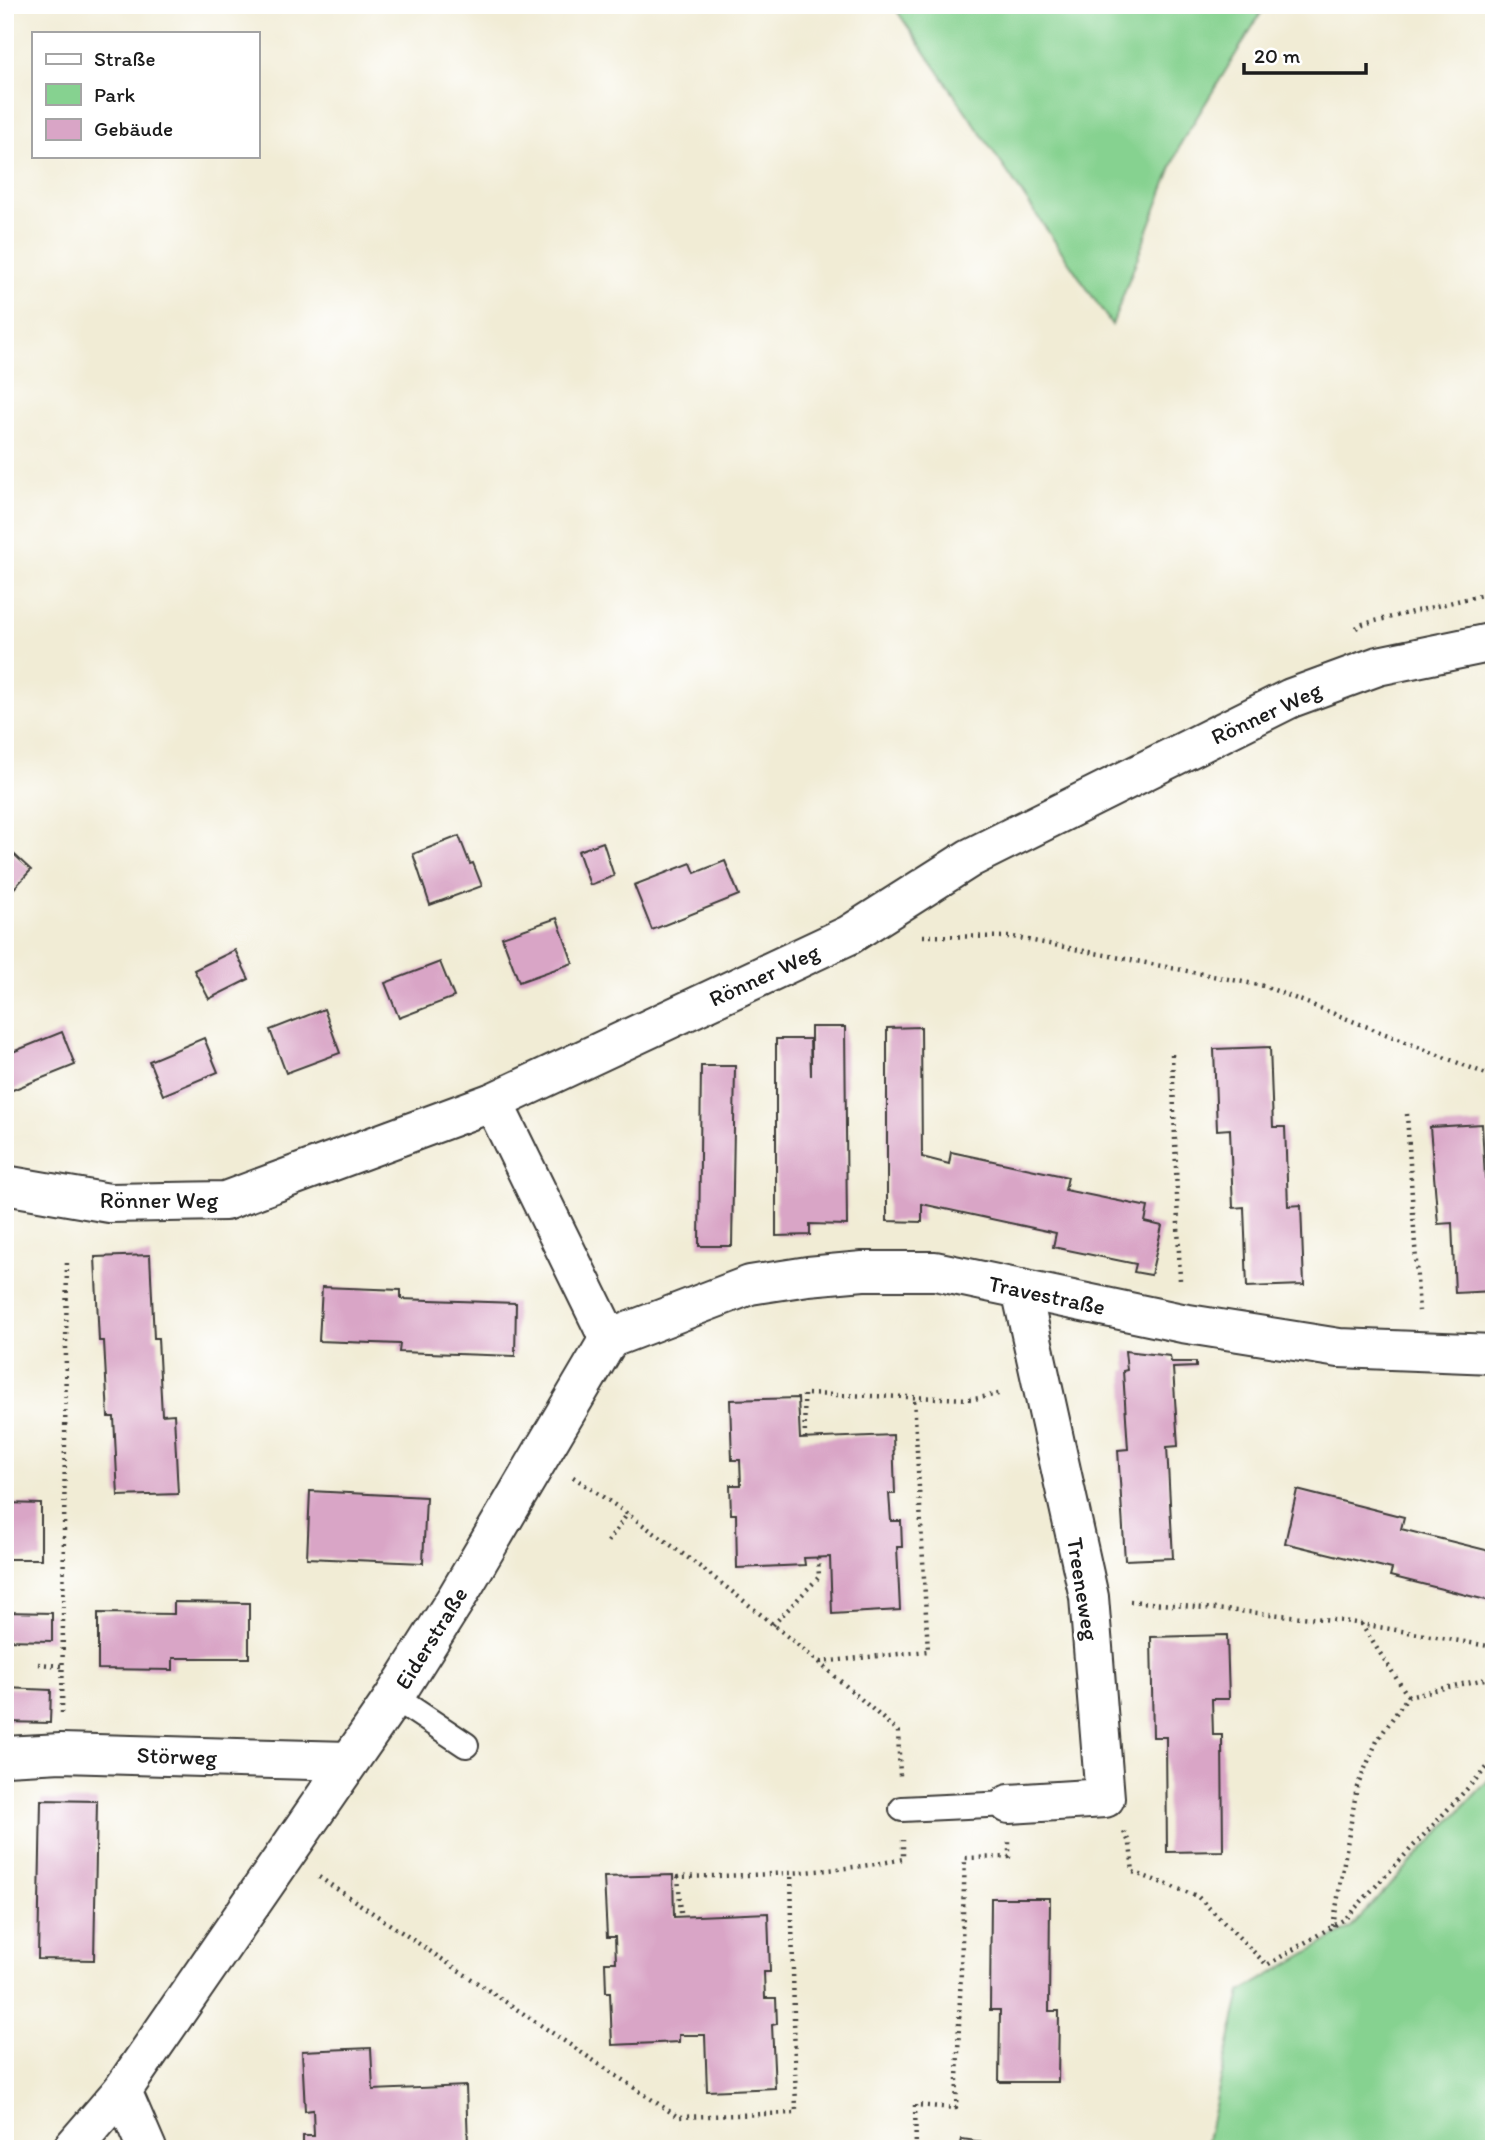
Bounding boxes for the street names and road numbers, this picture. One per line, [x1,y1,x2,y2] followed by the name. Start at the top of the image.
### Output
[1206,675,1326,751] street label: Rönner Weg
[704,937,824,1013] street label: Rönner Weg
[100,1186,218,1214] street label: Rönner Weg
[986,1269,1108,1321] street label: Travestraße
[1061,1535,1105,1643] street label: Treeneweg
[389,1582,473,1694] street label: Eiderstraße
[136,1741,218,1771] street label: Störweg

